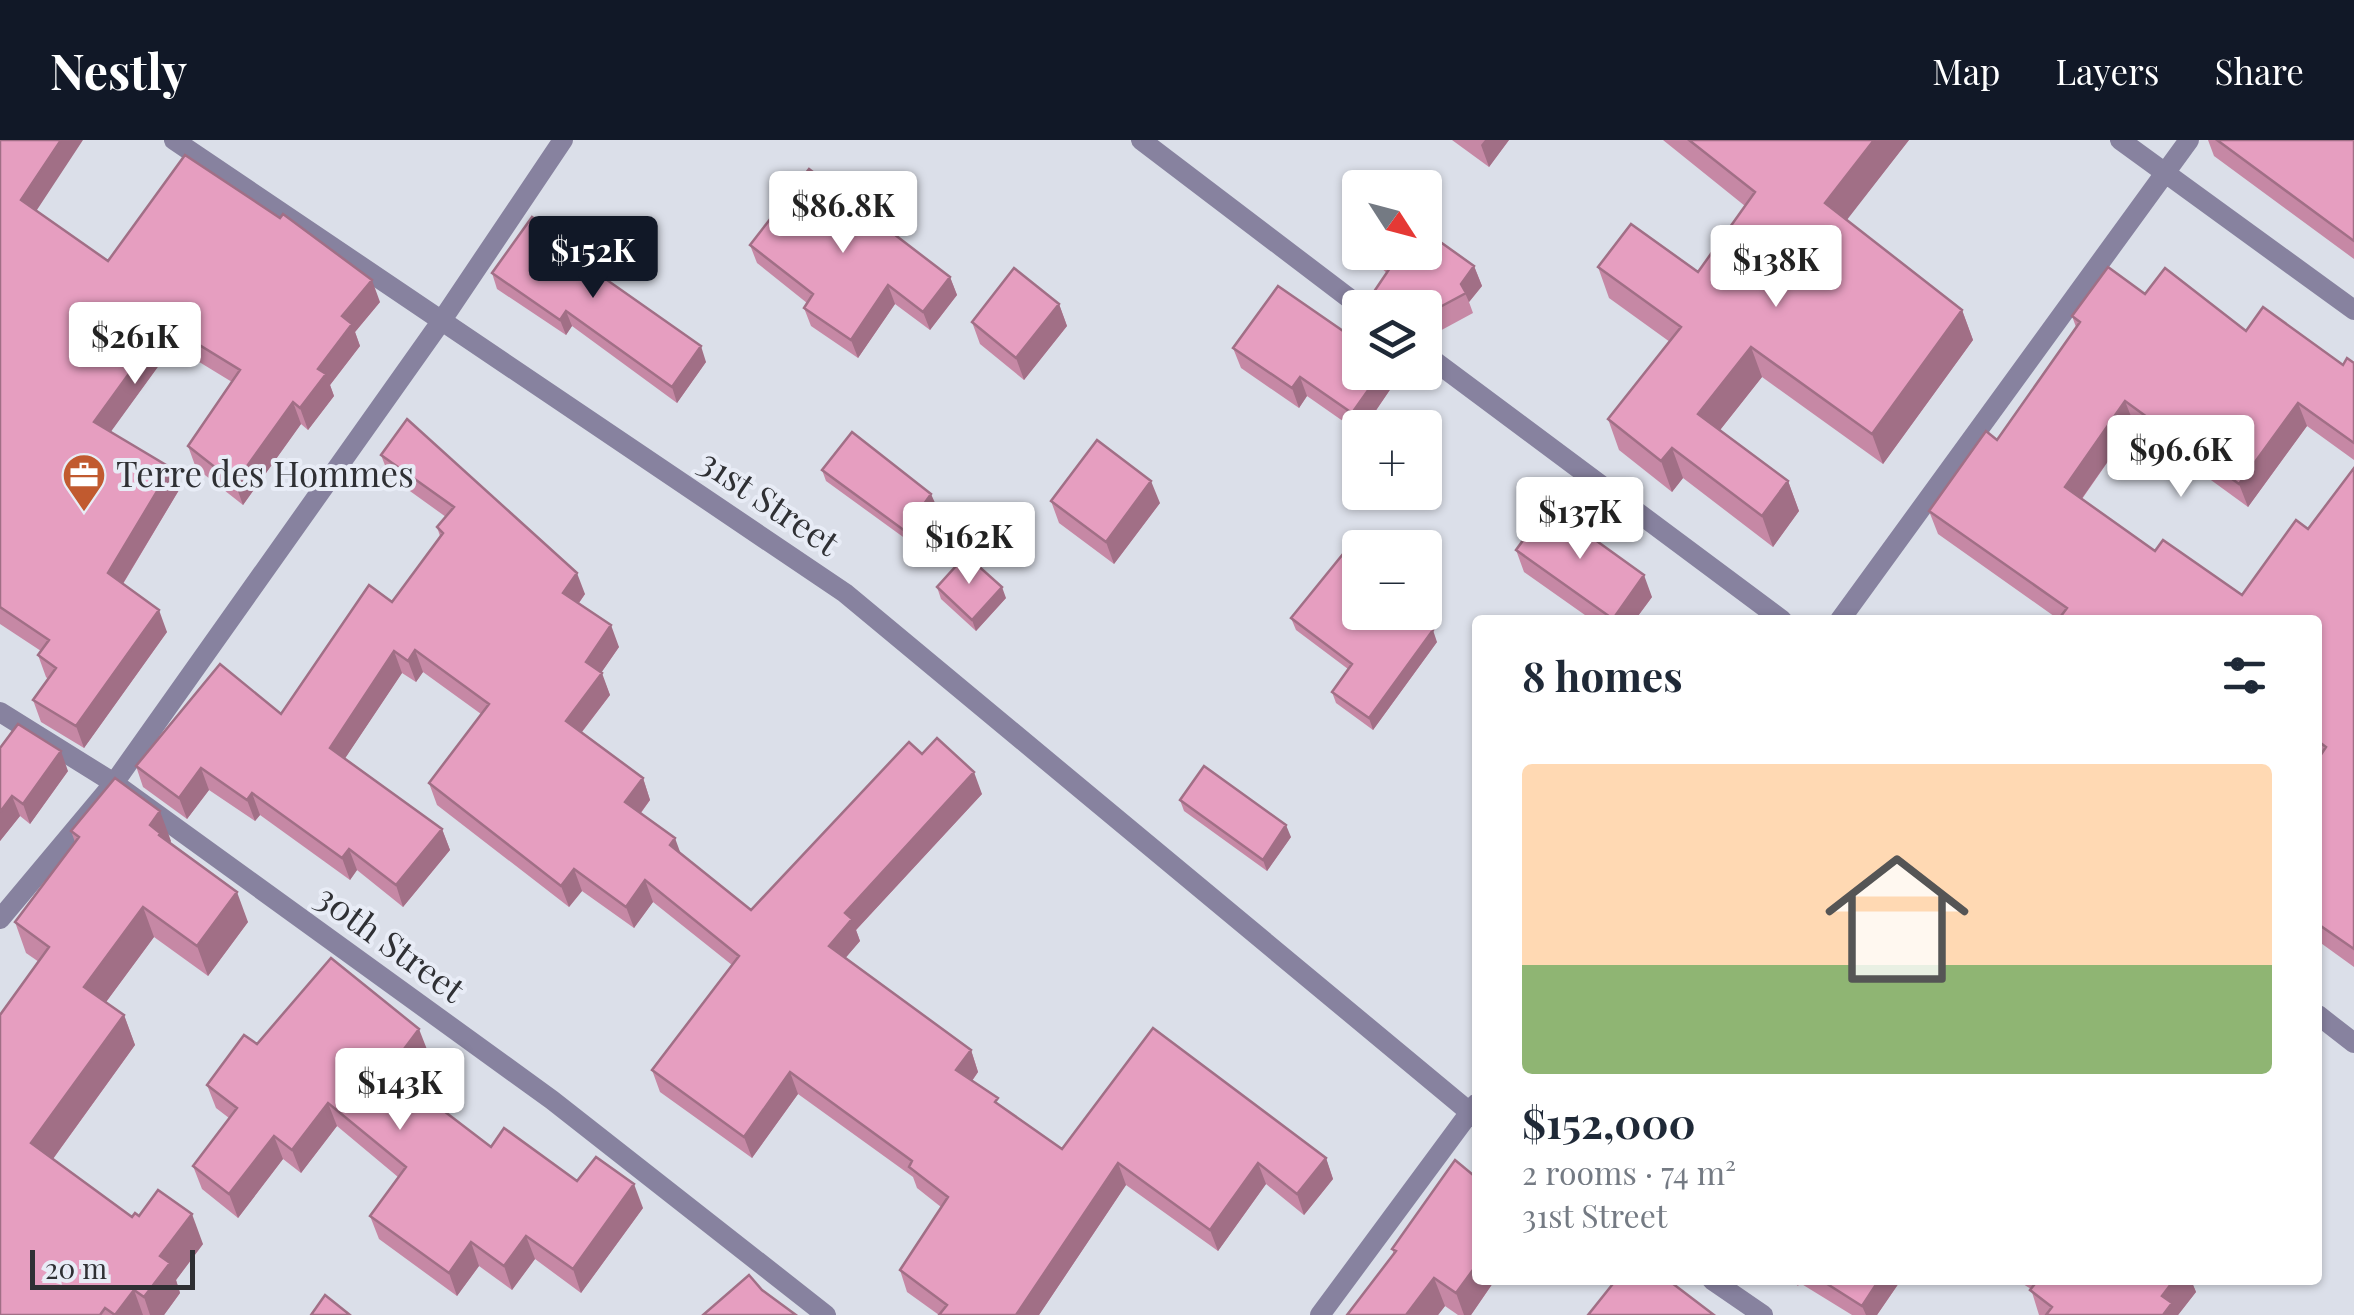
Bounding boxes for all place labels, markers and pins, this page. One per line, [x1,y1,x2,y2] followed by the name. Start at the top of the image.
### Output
[762,171,924,256] pin: $86.8K
[523,216,663,301] pin: $152K
[1706,225,1846,310] pin: $138K
[65,302,205,387] pin: $261K
[2100,415,2262,500] pin: $96.6K
[116,449,414,496] place label: Terre des Hommes
[61,452,107,513] office icon: Terre des Hommes
[1510,477,1650,562] pin: $137K
[899,502,1039,587] pin: $162K
[330,1048,470,1133] pin: $143K

